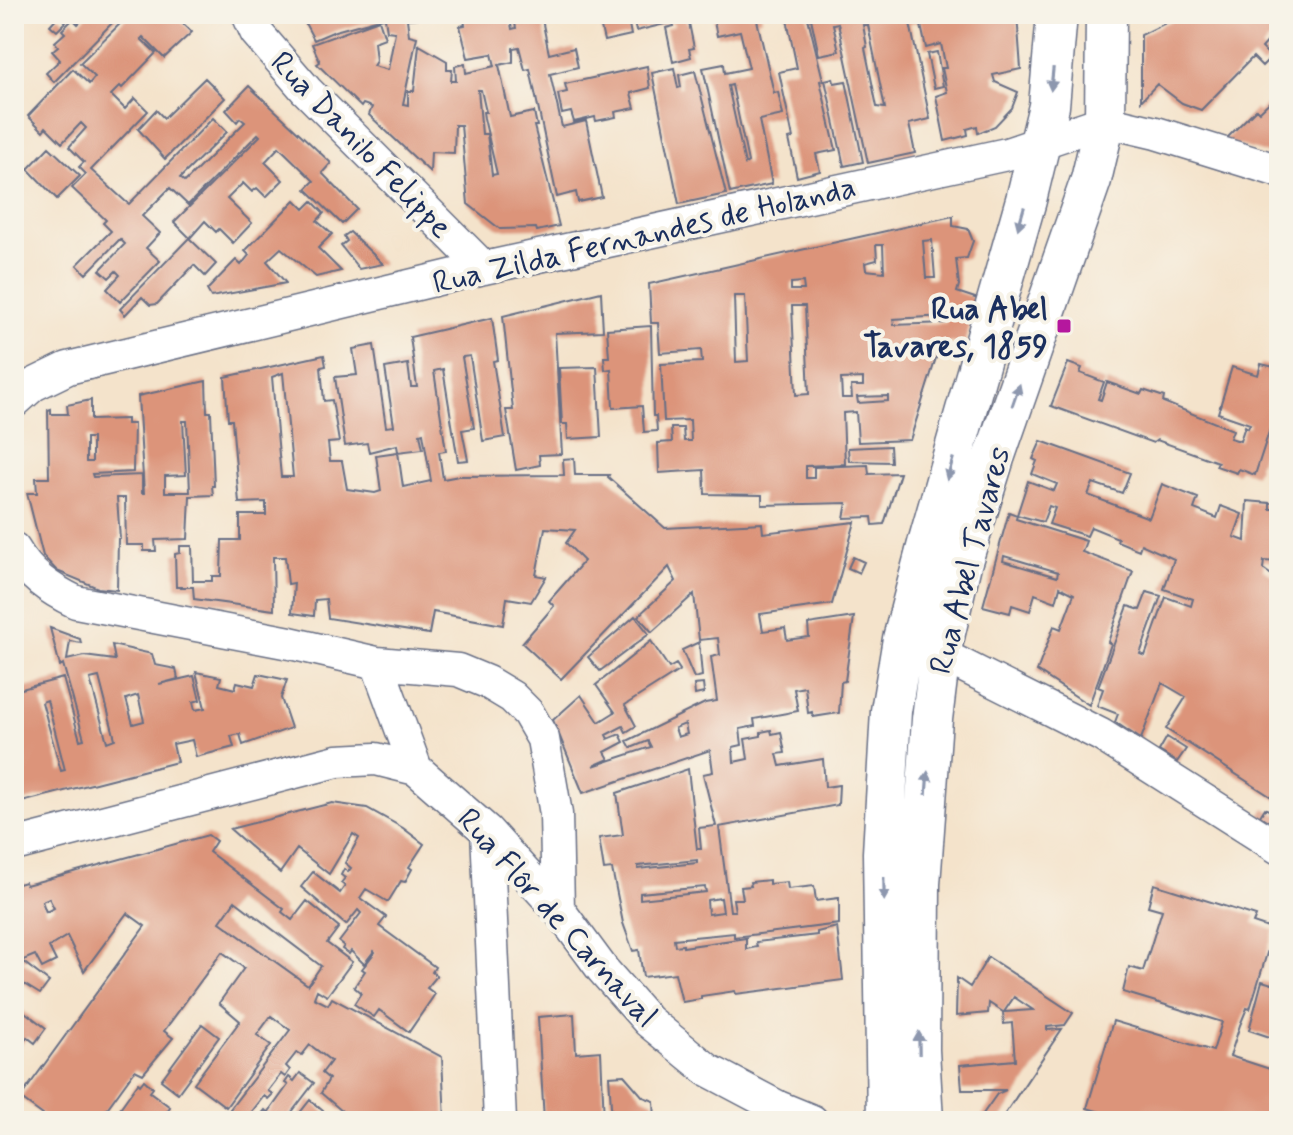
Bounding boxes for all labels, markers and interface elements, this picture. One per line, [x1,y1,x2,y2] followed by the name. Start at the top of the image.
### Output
[260,43,461,248] street label: Rua Danilo Felippe
[1046,67,1059,92] one-way arrow
[429,167,860,305] street label: Rua Zilda Fernandes de Holanda
[1014,206,1026,231] one-way arrow
[863,289,1048,368] place label: Rua Abel Tavares, 1859
[1055,317,1073,335] marker: Rua Abel Tavares, 1859
[1010,383,1023,407] one-way arrow
[920,442,1021,679] street label: Rua Abel Tavares
[943,457,956,481] one-way arrow
[921,770,934,795] one-way arrow
[447,800,666,1037] street label: Rua Flôr de Carnaval
[877,877,890,902] one-way arrow
[913,1030,925,1055] one-way arrow

